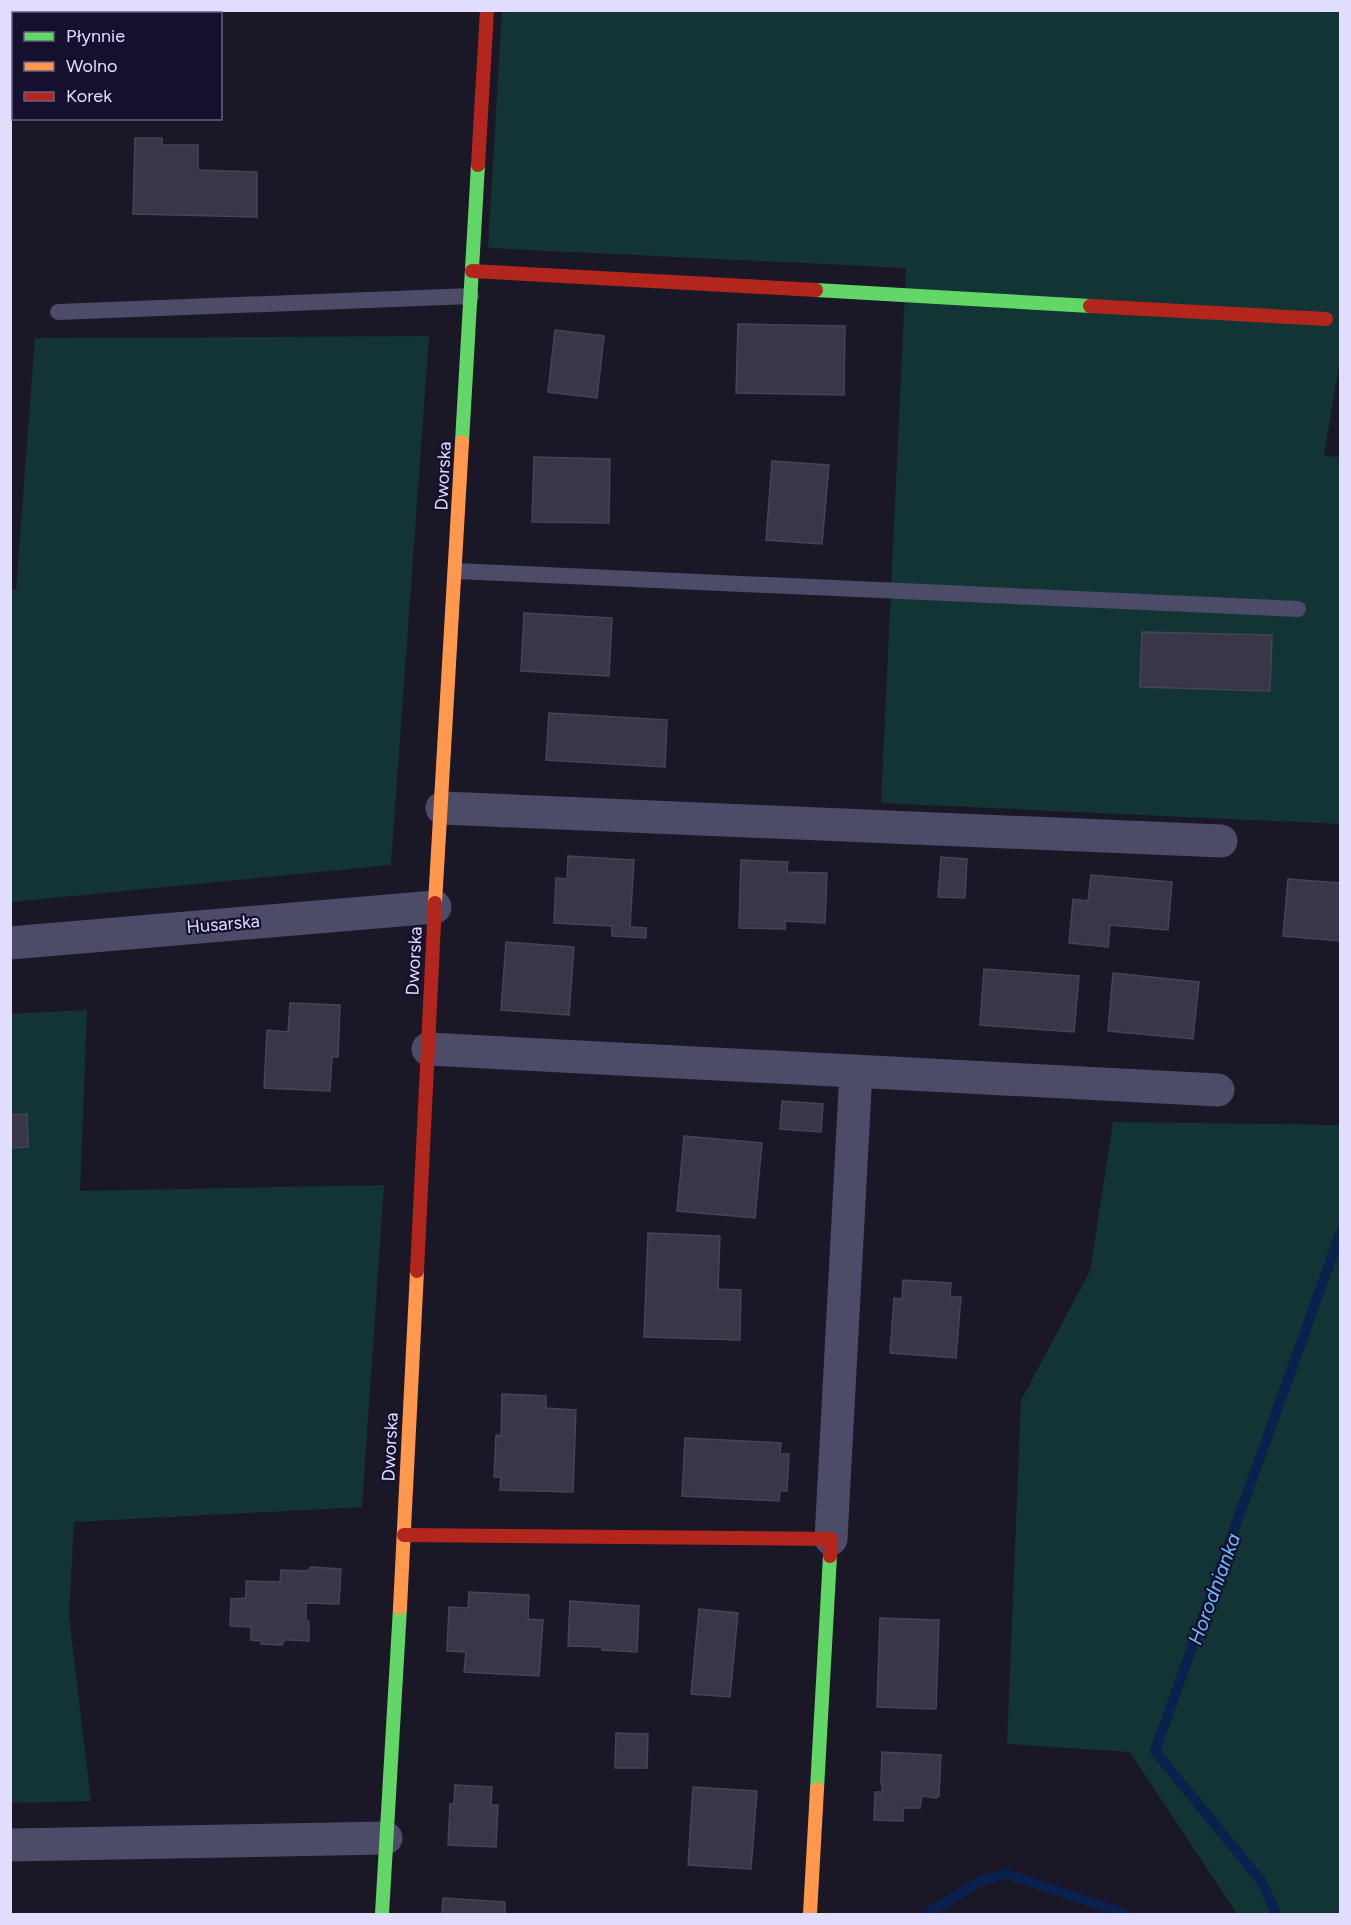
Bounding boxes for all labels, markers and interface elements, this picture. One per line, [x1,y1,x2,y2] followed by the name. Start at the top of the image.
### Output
[12,12,222,120] legend
[66,25,125,47] text: Płynnie
[66,55,117,77] text: Wolno
[66,85,112,107] text: Korek
[430,441,456,511] street label: Dworska
[186,910,260,938] street label: Husarska
[401,926,427,996] street label: Dworska
[377,1412,403,1482] street label: Dworska
[1183,1530,1245,1648] water label: Horodnianka

